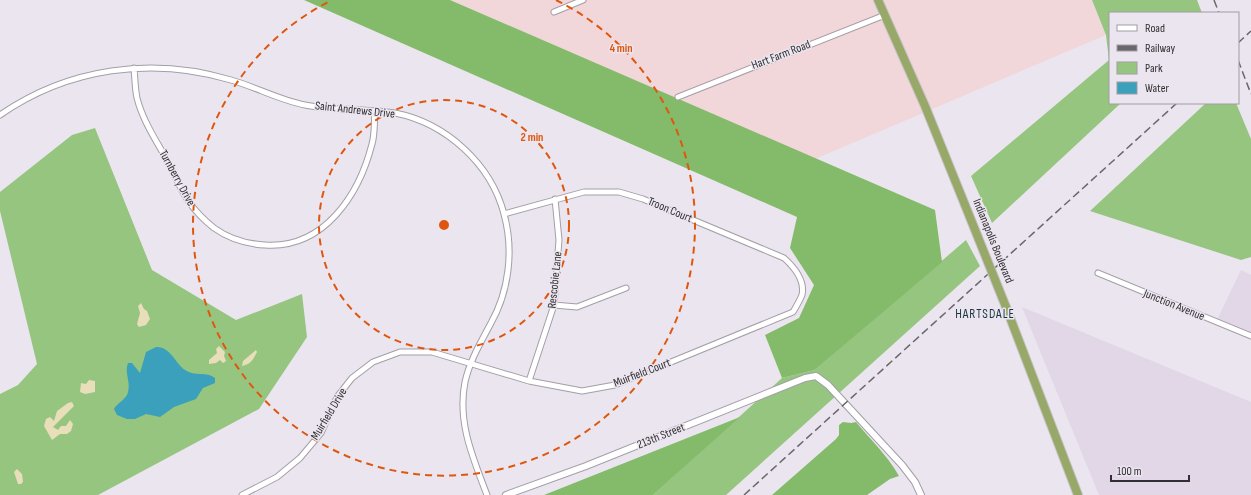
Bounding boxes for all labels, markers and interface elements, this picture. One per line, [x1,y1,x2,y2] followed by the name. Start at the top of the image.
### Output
[1109,12,1239,104] legend
[1145,21,1165,36] text: Road
[749,37,813,73] street label: Hart Farm Road
[609,41,633,56] text: 4 min
[1145,41,1176,56] text: Railway
[1145,61,1163,76] text: Park
[1145,81,1169,96] text: Water
[314,98,396,122] street label: Saint Andrews Drive
[521,130,543,145] text: 2 min
[155,147,199,209] street label: Turnberry Drive
[645,194,695,226] street label: Troon Court
[969,197,1017,285] street label: Indianapolis Boulevard
[437,218,451,232] centre of rings
[545,251,565,309] street label: Rescobie Lane
[1140,286,1207,324] street label: Junction Avenue
[955,306,1015,322] district label: HARTSDALE
[611,355,673,391] street label: Muirfield Court
[308,385,350,443] street label: Muirfield Drive
[635,420,687,452] street label: 213th Street
[1111,457,1189,483] scale bar
[1117,464,1142,479] text: 100 m

